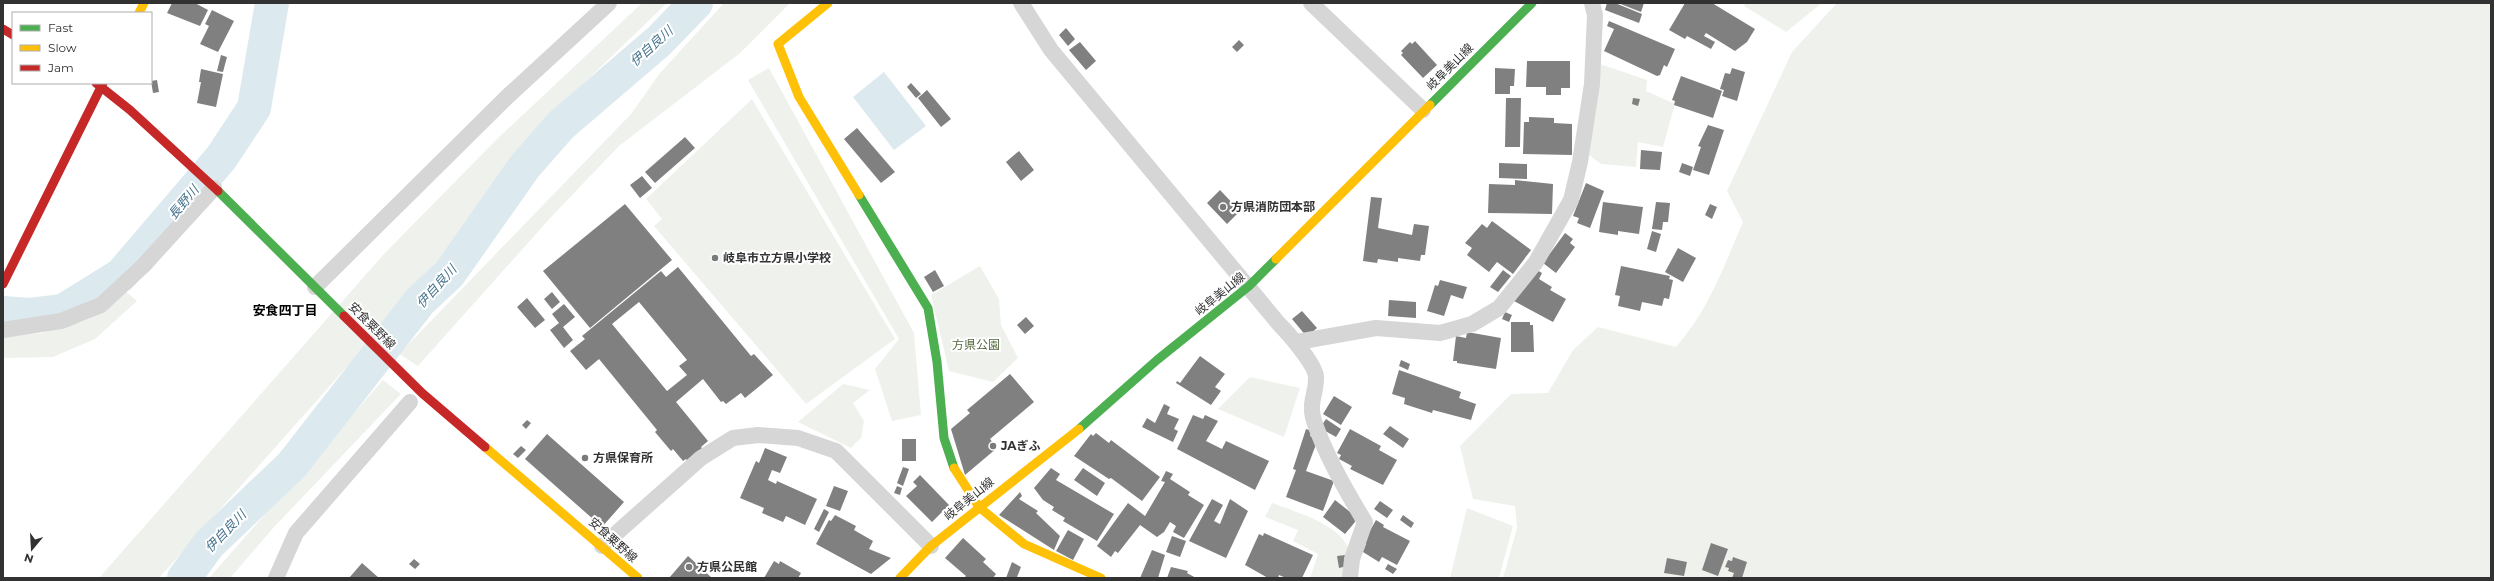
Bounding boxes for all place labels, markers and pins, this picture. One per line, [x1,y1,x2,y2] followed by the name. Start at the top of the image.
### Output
[1231,199,1315,214] place label: 方県消防団本部
[1218,202,1228,212] marker: 方県消防団本部
[723,250,831,265] place label: 岐阜市立方県小学校
[710,253,720,263] marker: 岐阜市立方県小学校
[1000,438,1041,453] place label: JAぎふ
[988,441,998,451] marker: JAぎふ
[593,450,653,465] place label: 方県保育所
[580,453,590,463] marker: 方県保育所
[697,559,757,574] place label: 方県公民館
[684,562,694,572] marker: 方県公民館

